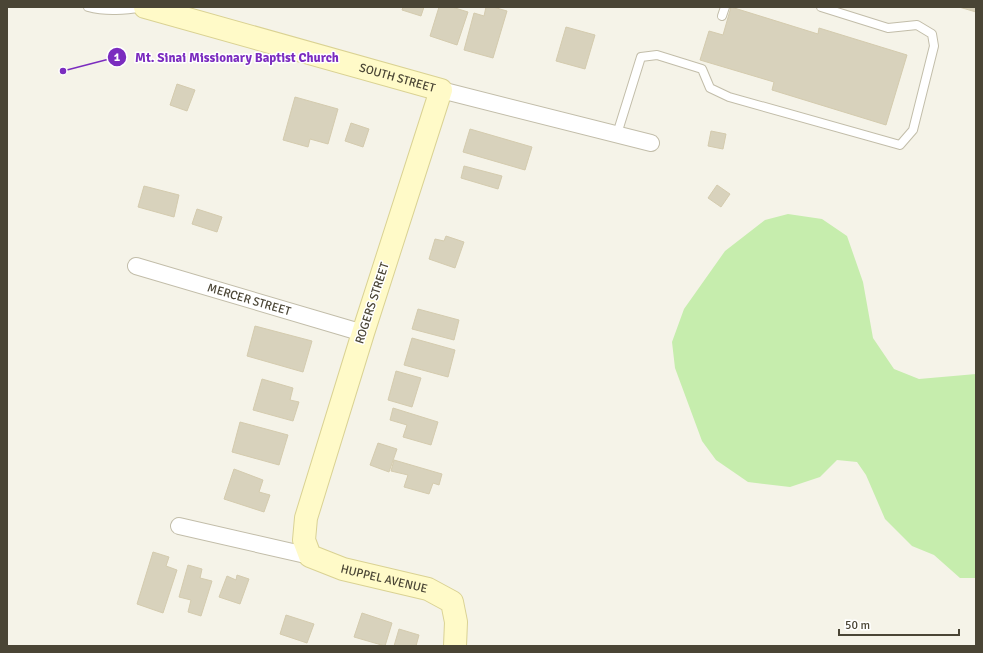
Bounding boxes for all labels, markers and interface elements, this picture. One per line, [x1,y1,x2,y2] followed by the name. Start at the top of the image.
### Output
[107,45,347,70] callout: Mt. Sinai Missionary Baptist Church
[114,50,121,65] text: 1
[135,50,339,66] text: Mt. Sinai Missionary Baptist Church
[357,60,437,96] street label: SOUTH STREET
[352,260,393,346] street label: ROGERS STREET
[205,280,293,319] street label: MERCER STREET
[339,562,429,597] street label: HUPPEL AVENUE
[839,611,959,637] scale bar
[845,618,870,633] text: 50 m

